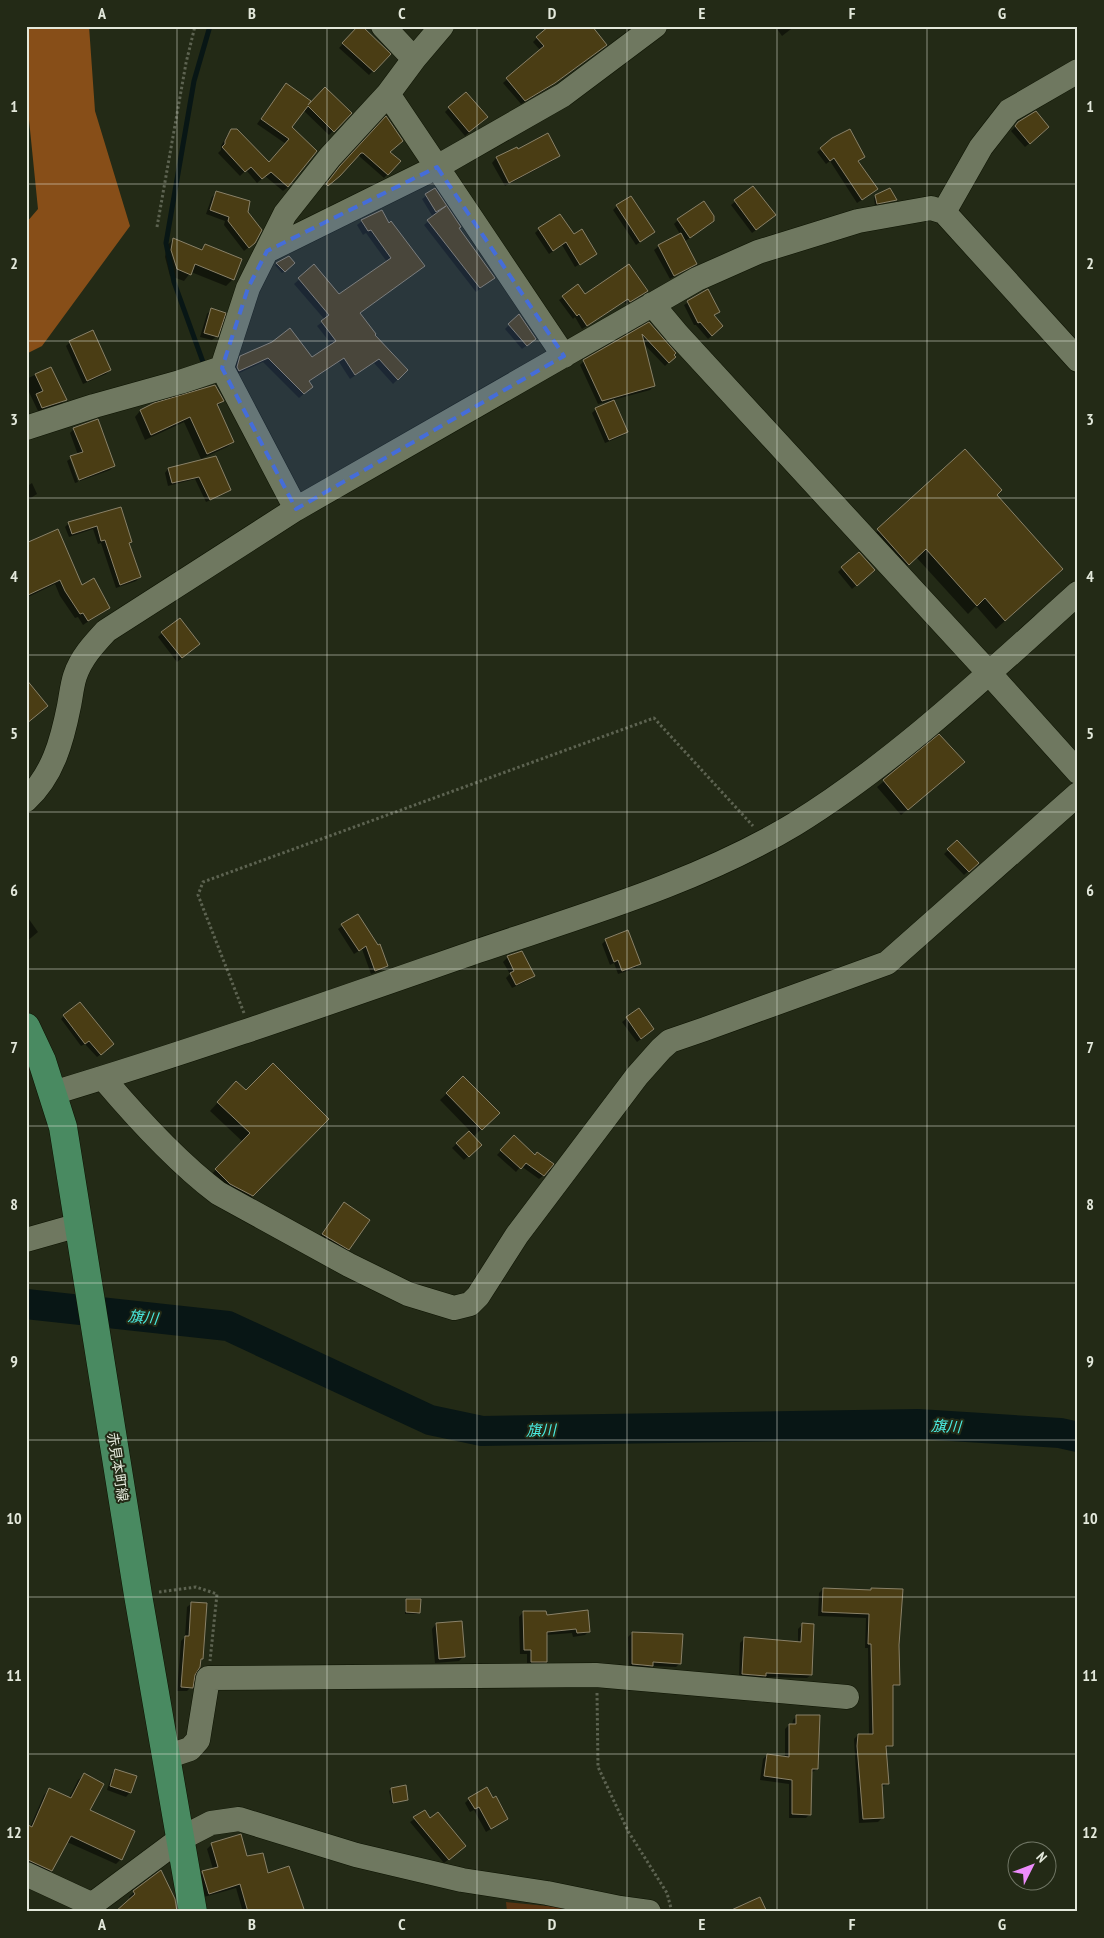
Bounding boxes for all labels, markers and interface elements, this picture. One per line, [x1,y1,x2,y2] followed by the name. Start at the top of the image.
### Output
[97,3,107,23] text: A
[248,3,256,23] text: B
[398,3,406,23] text: C
[548,3,557,23] text: D
[699,3,706,23] text: E
[849,3,856,23] text: F
[998,3,1006,23] text: G
[10,96,18,116] text: 1
[1086,96,1094,116] text: 1
[10,253,18,273] text: 2
[1086,253,1094,273] text: 2
[10,409,18,429] text: 3
[1086,409,1094,429] text: 3
[10,566,18,586] text: 4
[1086,566,1094,586] text: 4
[10,723,18,743] text: 5
[1086,723,1094,743] text: 5
[10,880,18,900] text: 6
[1086,880,1094,900] text: 6
[10,1037,18,1057] text: 7
[1086,1037,1094,1057] text: 7
[10,1194,18,1214] text: 8
[1086,1194,1094,1214] text: 8
[127,1306,161,1328] water label: 旗川
[10,1351,18,1371] text: 9
[1086,1351,1094,1371] text: 9
[931,1416,963,1436] water label: 旗川
[526,1420,558,1440] water label: 旗川
[104,1431,132,1503] street label: 赤見本町線
[6,1508,22,1528] text: 10
[1082,1508,1098,1528] text: 10
[6,1665,22,1685] text: 11
[1082,1665,1098,1685] text: 11
[6,1822,22,1842] text: 12
[1082,1822,1098,1842] text: 12
[1006,1840,1056,1890] north arrow
[1032,1848,1051,1866] text: N
[97,1914,107,1934] text: A
[248,1914,256,1934] text: B
[398,1914,406,1934] text: C
[548,1914,557,1934] text: D
[699,1914,706,1934] text: E
[849,1914,856,1934] text: F
[998,1914,1006,1934] text: G

